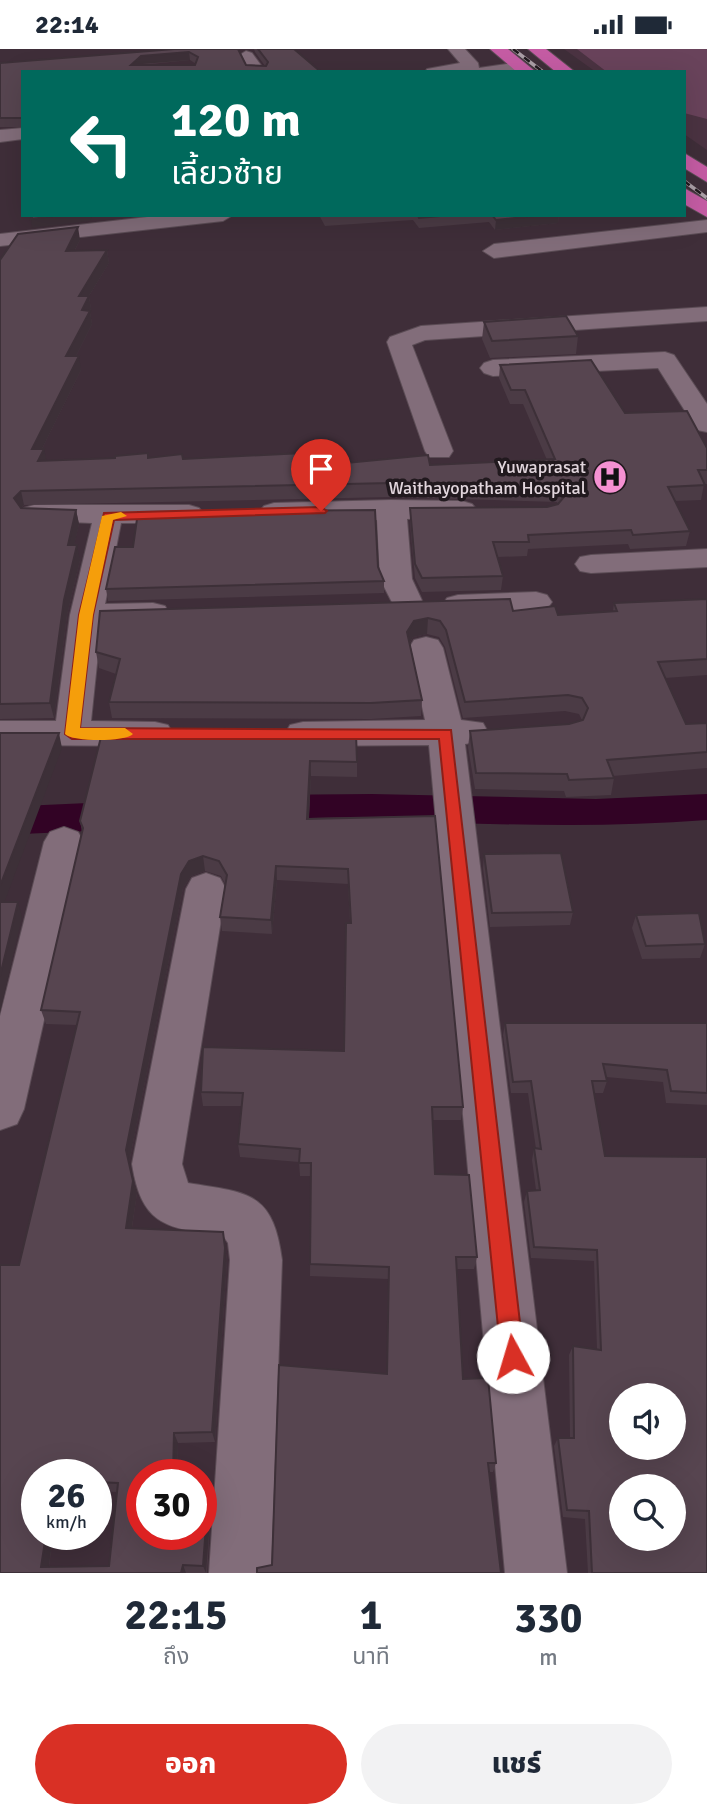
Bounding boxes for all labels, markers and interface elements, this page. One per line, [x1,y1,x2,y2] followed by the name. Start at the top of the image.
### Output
[35,9,99,41] text: 22:14
[171,90,301,150] text: 120 m
[56,98,147,189] icon: left
[171,154,283,193] text: เลี้ยวซ้าย
[291,439,351,511] pin
[302,450,340,488] icon: arrive
[388,456,586,499] place label: Yuwaprasat Waithayopatham Hospital
[591,458,629,496] hospital icon: Yuwaprasat Waithayopatham Hospital
[476,1320,550,1394] position arrow
[609,1383,686,1551] map controls
[609,1383,686,1460] button: sound
[126,1459,217,1550] speed limit sign: 30
[48,1474,85,1517] text: 26
[609,1474,686,1551] button: search
[46,1511,87,1533] text: km/h
[125,1590,228,1641] text: 22:15
[360,1590,382,1641] text: 1
[514,1593,582,1644] text: 330
[163,1642,189,1671] text: ถึง
[352,1642,390,1671] text: นาที
[539,1643,558,1672] text: m
[35,1724,347,1804] button: ออก
[361,1724,672,1804] button: แชร์

